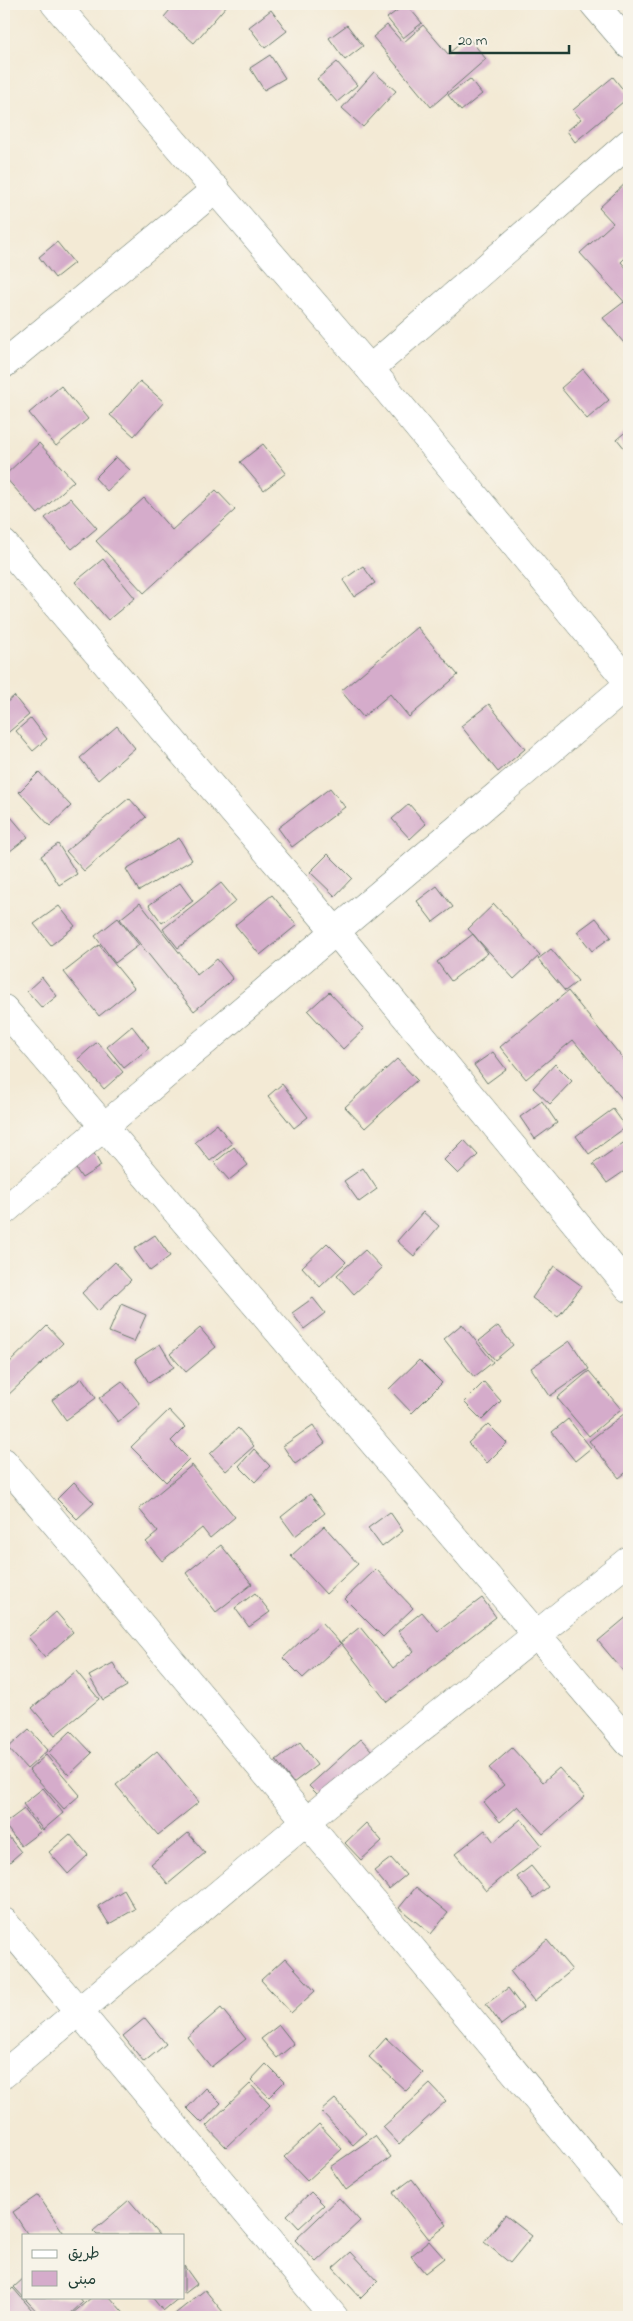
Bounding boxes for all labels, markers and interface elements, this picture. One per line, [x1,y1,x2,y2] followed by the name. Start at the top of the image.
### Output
[450,22,569,54] scale bar
[458,30,488,52] text: 20 m
[22,2234,185,2298] legend
[68,2243,100,2265] text: طريق
[68,2269,96,2291] text: مبنى

